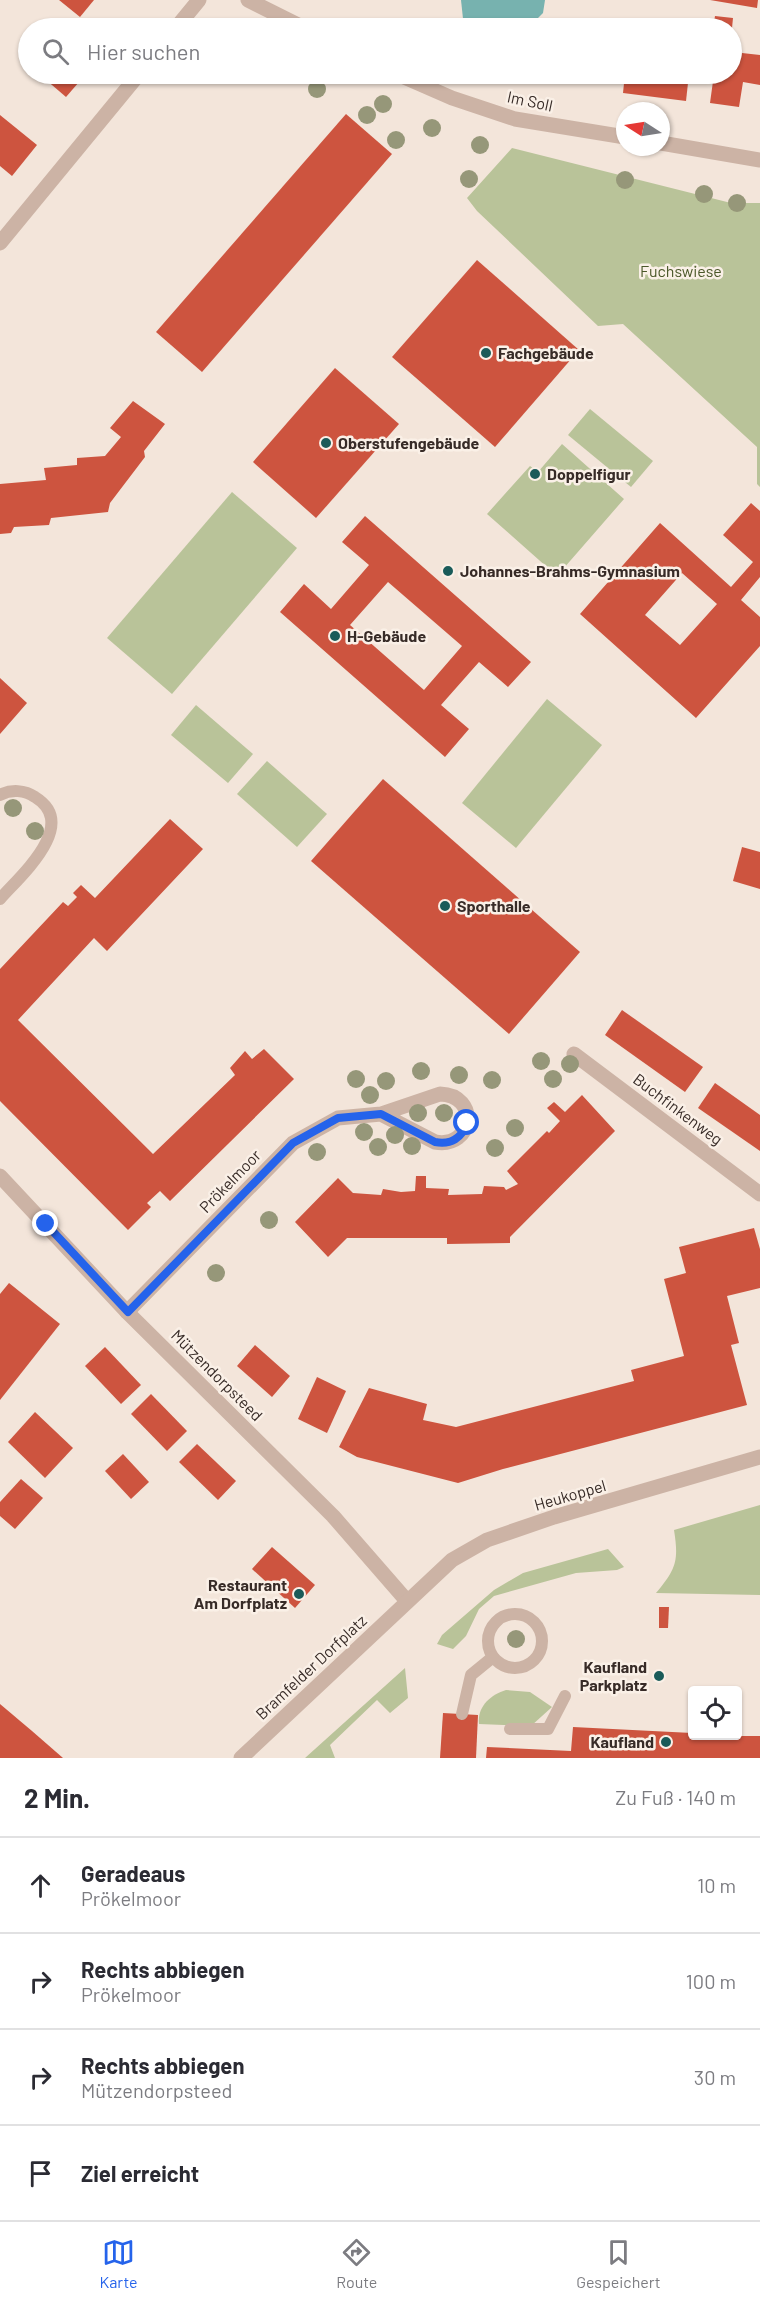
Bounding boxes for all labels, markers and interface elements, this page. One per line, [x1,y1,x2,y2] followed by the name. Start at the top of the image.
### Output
[18,18,742,84] search box
[39,35,72,68] icon: search
[87,38,200,64] text: Hier suchen
[506,86,555,115] street label: Im Soll
[616,102,670,156] north arrow
[640,261,722,280] park label: Fuchswiese
[498,343,594,362] place label: Fachgebäude
[479,346,493,360] marker: Fachgebäude
[338,433,480,452] place label: Oberstufengebäude
[319,436,333,450] marker: Oberstufengebäude
[547,464,631,483] place label: Doppelfigur
[528,467,542,481] marker: Doppelfigur
[460,561,680,580] place label: Johannes-Brahms-Gymnasium
[441,564,455,578] marker: Johannes-Brahms-Gymnasium
[347,626,426,645] place label: H-Gebäude
[328,629,342,643] marker: H-Gebäude
[457,896,531,915] place label: Sporthalle
[438,899,452,913] marker: Sporthalle
[630,1069,727,1148] street label: Buchfinkenweg
[453,1109,479,1135] route start
[195,1145,264,1216] street label: Prökelmoor
[32,1210,58,1236] route end
[168,1325,267,1424] street label: Mützendorpsteed
[532,1475,608,1514] street label: Heukoppel
[194,1575,287,1612] place label: Restaurant Am Dorfplatz
[292,1587,306,1601] marker: Restaurant Am Dorfplatz
[251,1610,370,1723] street label: Bramfelder Dorfplatz
[580,1657,647,1694] place label: Kaufland Parkplatz
[652,1669,666,1683] marker: Kaufland Parkplatz
[688,1686,742,1740] map controls
[688,1686,742,1740] button: locate
[591,1732,654,1751] place label: Kaufland
[659,1735,673,1749] marker: Kaufland
[24,1782,90,1813] text: 2 Min.
[615,1785,736,1809] text: Zu Fuß · 140 m
[81,1860,185,1886] text: Geradeaus
[24,1869,57,1902] icon: ahead
[697,1873,736,1897] text: 10 m
[81,1886,181,1910] text: Prökelmoor
[81,1956,244,1982] text: Rechts abbiegen
[24,1965,57,1998] icon: right
[686,1969,736,1993] text: 100 m
[81,1982,181,2006] text: Prökelmoor
[81,2052,244,2078] text: Rechts abbiegen
[24,2061,57,2094] icon: right
[694,2065,736,2089] text: 30 m
[81,2078,233,2102] text: Mützendorpsteed
[24,2157,57,2190] icon: arrive
[81,2160,199,2186] text: Ziel erreicht
[99,2236,138,2291] tab: Karte
[336,2236,377,2291] tab: Route
[576,2236,661,2291] tab: Gespeichert

